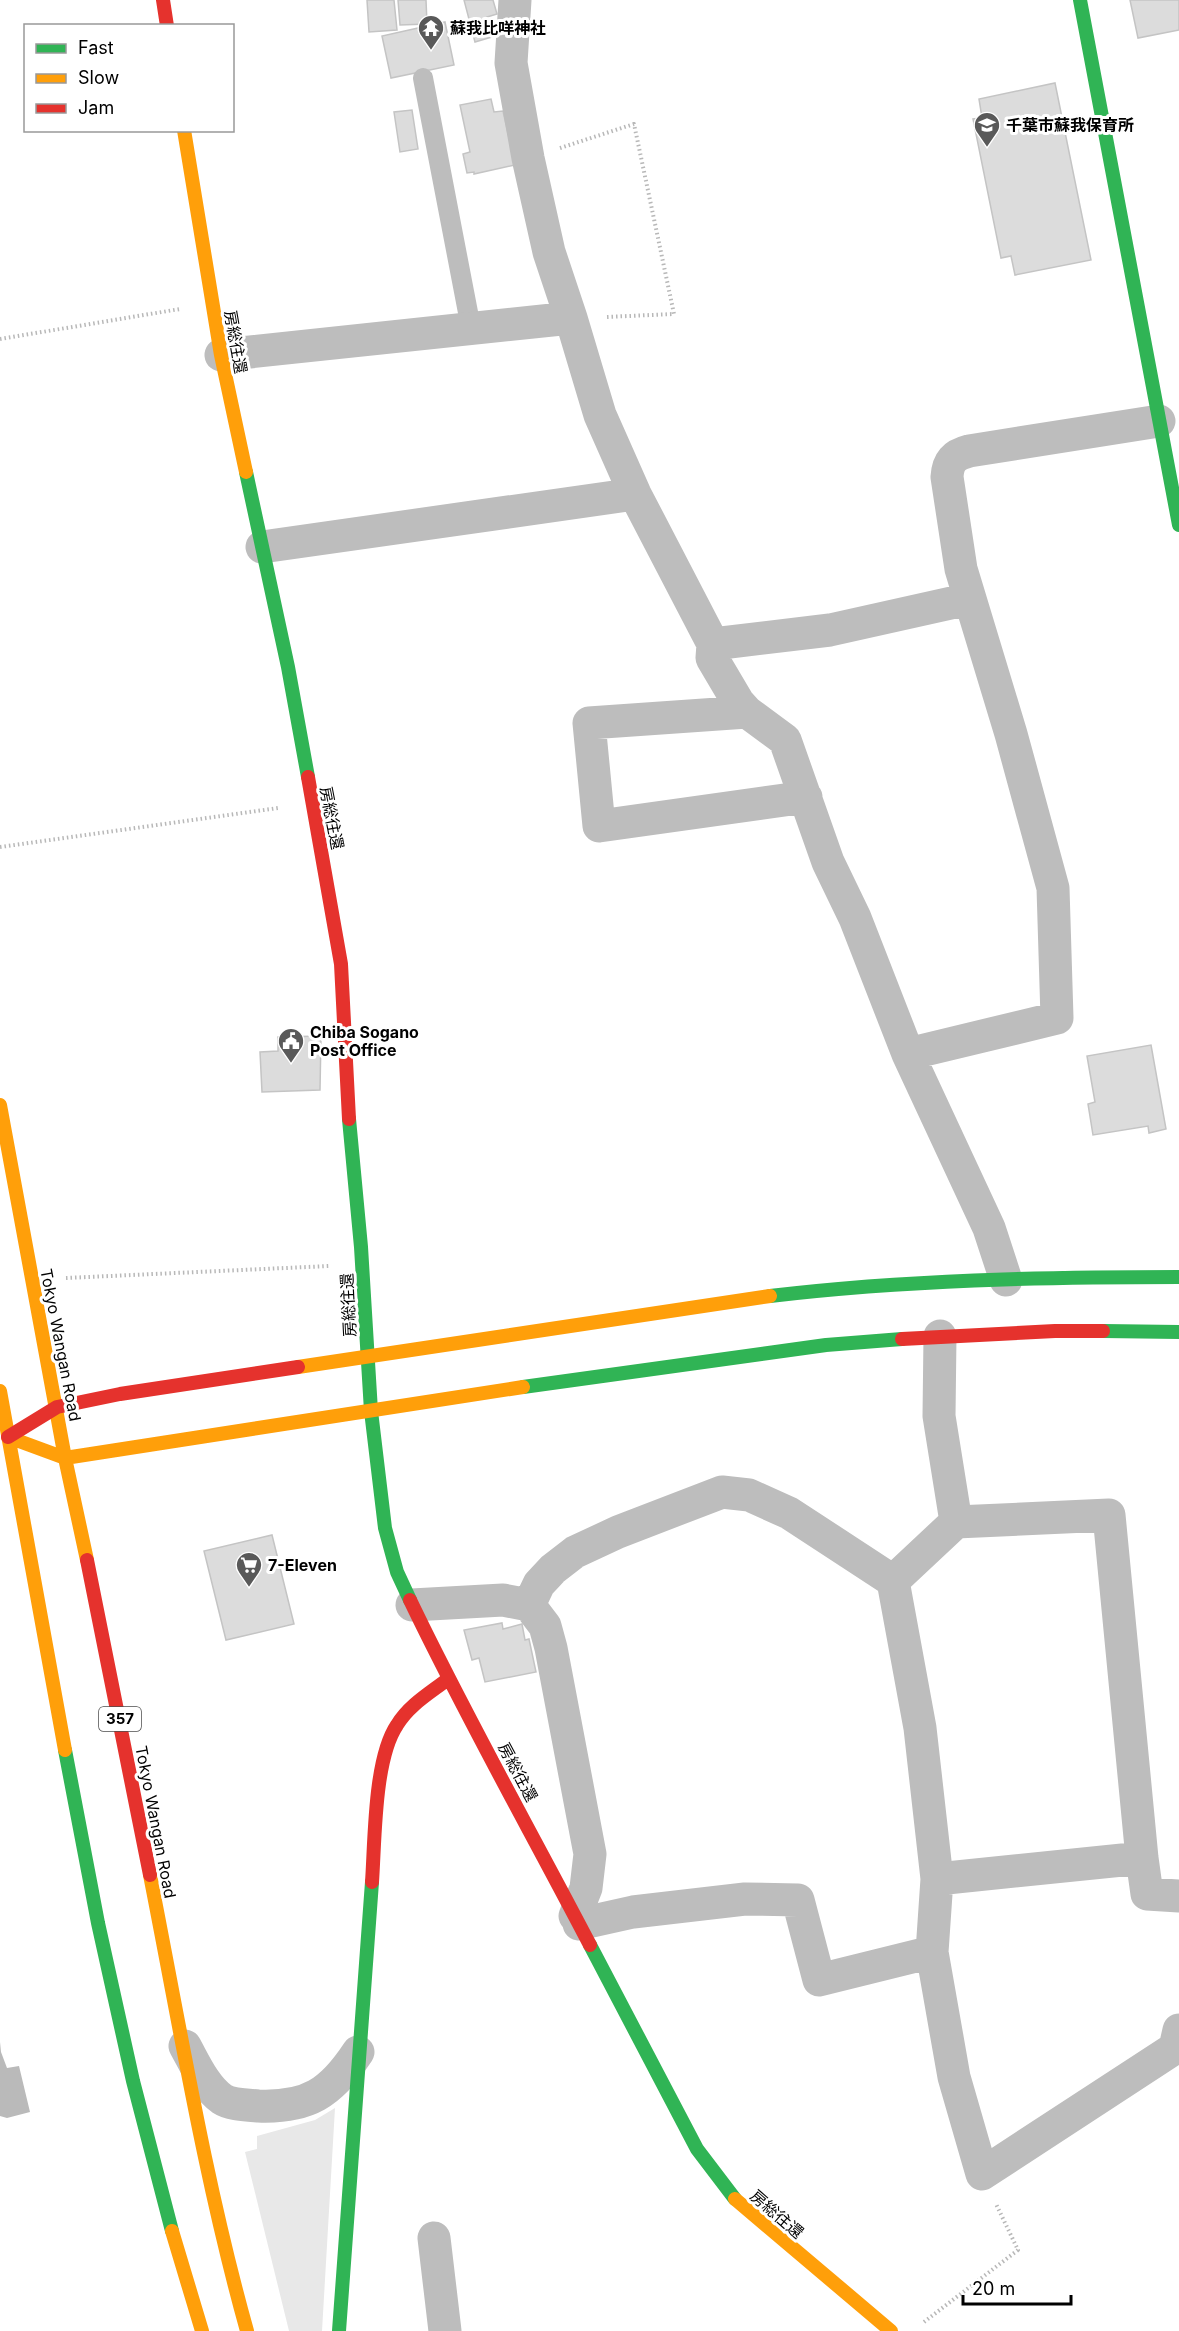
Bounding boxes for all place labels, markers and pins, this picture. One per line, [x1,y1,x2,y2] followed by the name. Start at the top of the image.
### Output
[416,13,446,51] temple icon: 蘇我比咩神社
[450,18,546,38] place label: 蘇我比咩神社
[972,110,1002,148] school or university icon: 千葉市蘇我保育所
[1006,115,1134,135] place label: 千葉市蘇我保育所
[310,1022,419,1060] place label: Chiba Sogano Post Office
[276,1026,306,1064] public building icon: Chiba Sogano Post Office
[234,1550,264,1588] supermarket icon: 7-Eleven
[268,1555,337,1575] place label: 7-Eleven

